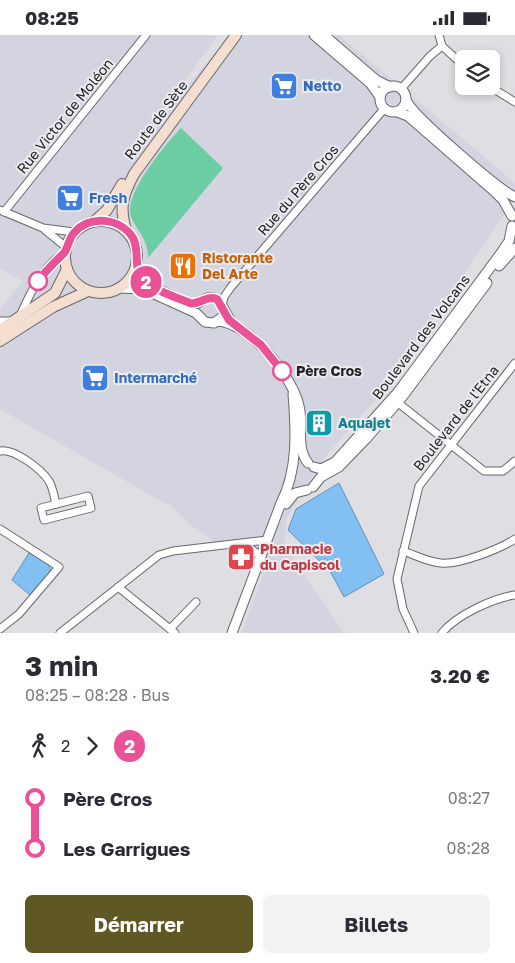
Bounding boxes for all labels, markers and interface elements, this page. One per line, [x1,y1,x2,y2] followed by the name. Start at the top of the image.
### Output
[25,6,79,29] text: 08:25
[455,50,500,95] map controls
[455,50,500,95] button: layers
[13,55,116,177] street label: Rue Victor de Moléon
[269,71,299,101] supermarket icon: Netto
[120,77,191,163] street label: Route de Sète
[303,77,341,94] place label: Netto
[254,141,342,239] street label: Rue du Père Cros
[55,183,85,213] supermarket icon: Fresh
[89,189,127,206] place label: Fresh
[202,249,273,282] place label: Ristorante Del Arte
[168,251,198,281] restaurant icon: Ristorante Del Arte
[130,266,162,298] line badge: 2
[28,271,48,291] unlabelled marker
[141,271,151,293] text: 2
[368,271,473,402] street label: Boulevard des Volcans
[272,361,292,381] marker: Père Cros
[296,362,362,379] place label: Père Cros
[409,362,502,474] street label: Boulevard de l'Etna
[80,363,110,393] supermarket icon: Intermarché
[114,369,197,386] place label: Intermarché
[304,408,334,438] building icon: Aquajet
[338,414,391,431] place label: Aquajet
[260,540,340,573] place label: Pharmacie du Capiscol
[226,542,256,572] pharmacy icon: Pharmacie du Capiscol
[25,649,98,682] text: 3 min
[430,664,490,687] text: 3.20 €
[25,685,170,705] text: 08:25 – 08:28 · Bus
[25,732,53,760] icon: walk
[78,732,106,760] icon: forward
[124,735,135,757] text: 2
[61,736,70,756] text: 2
[63,787,153,810] text: Père Cros
[448,788,490,808] text: 08:27
[63,837,190,860] text: Les Garrigues
[446,838,490,858] text: 08:28
[25,895,253,953] button: Démarrer
[263,895,490,953] button: Billets

